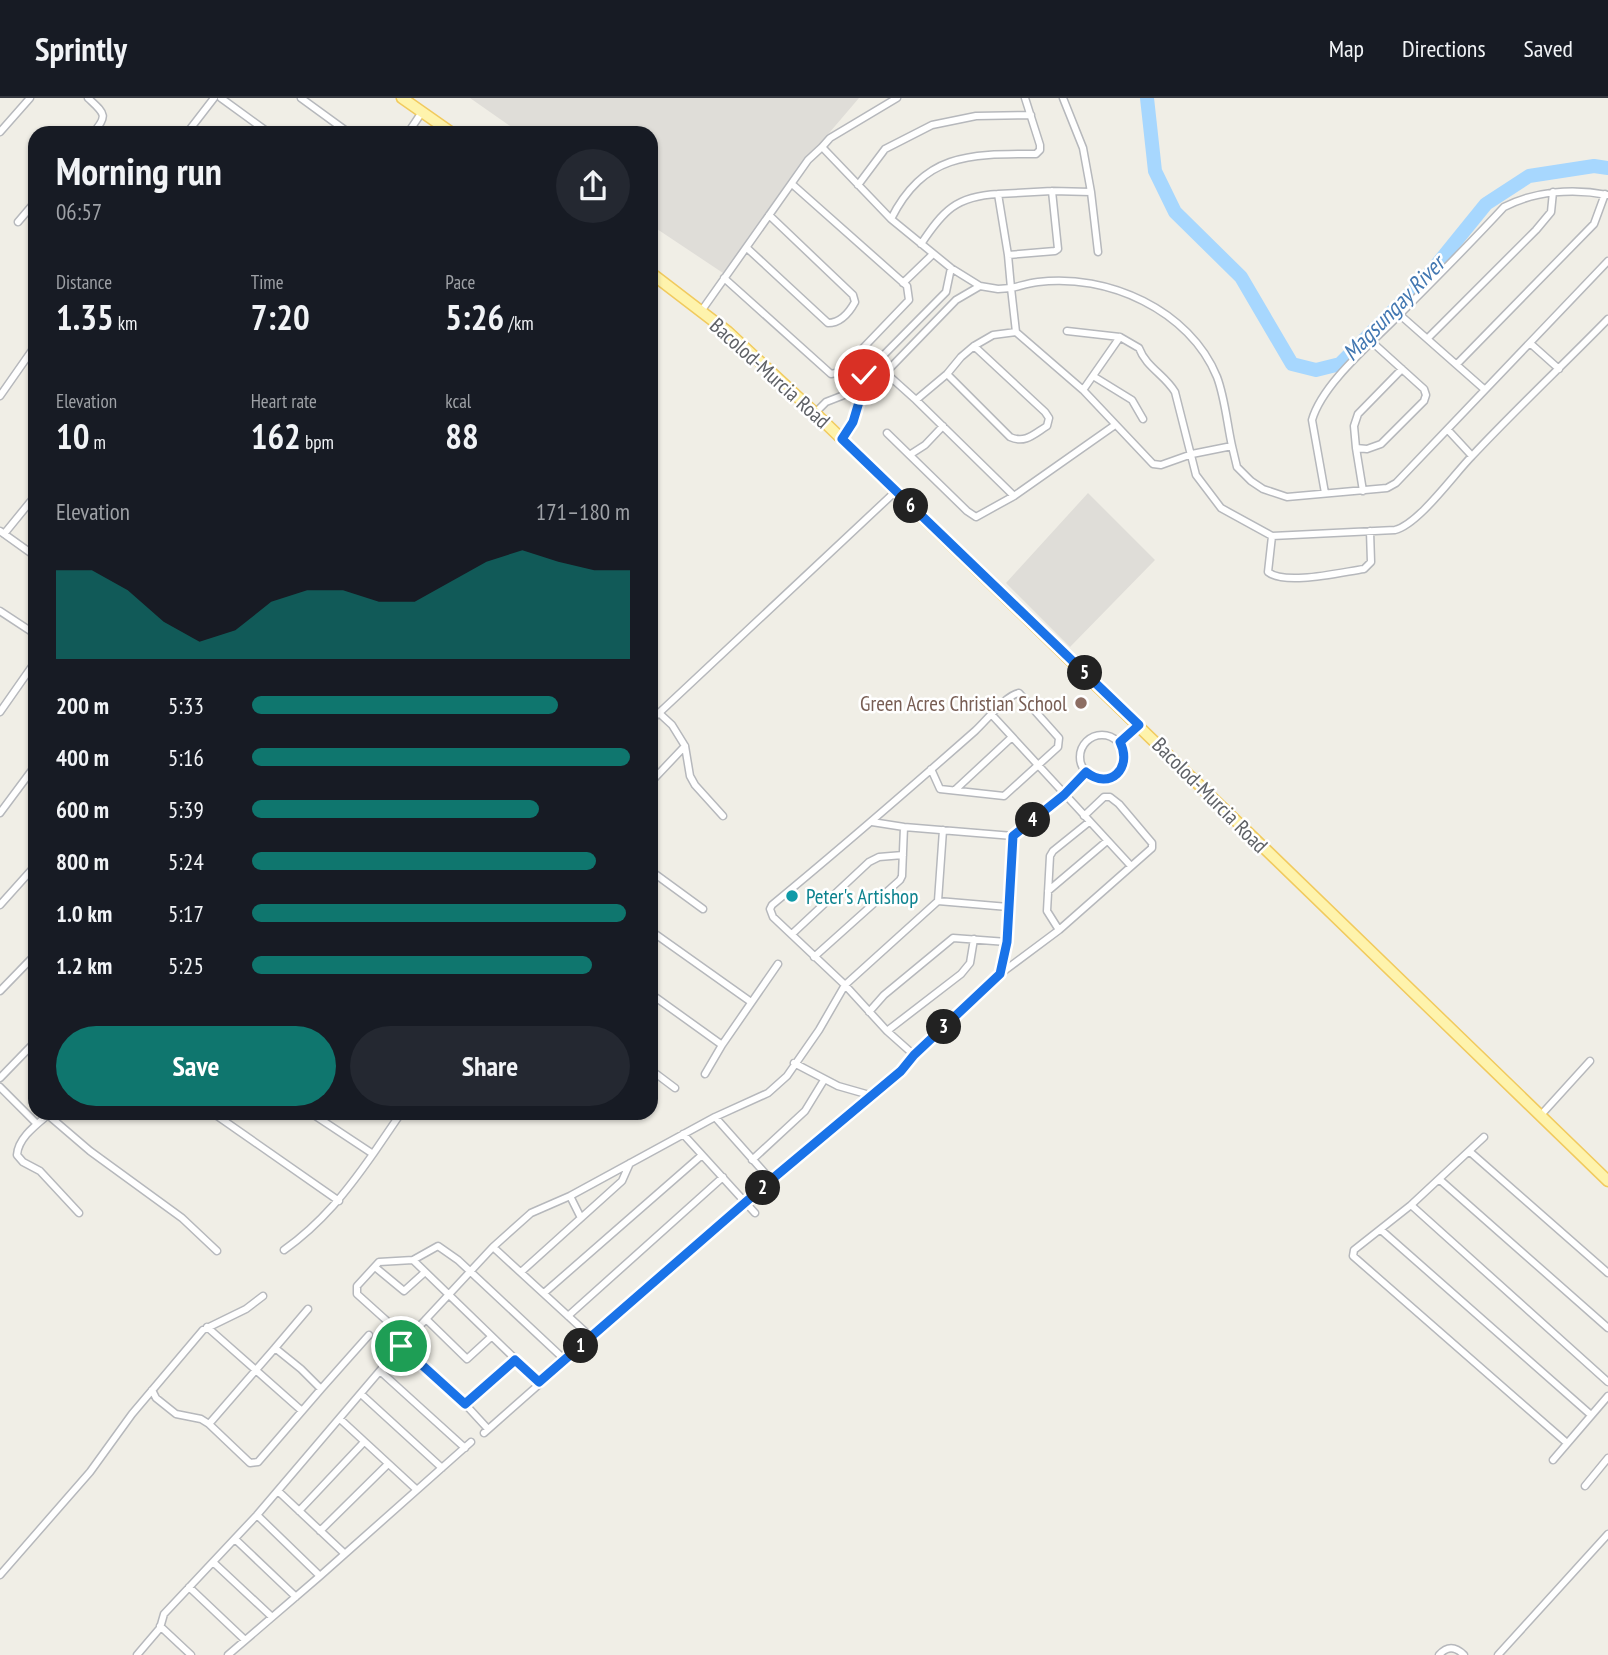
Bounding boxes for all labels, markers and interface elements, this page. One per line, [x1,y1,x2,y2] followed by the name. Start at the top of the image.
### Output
[35,27,127,70] text: Sprintly
[1329,33,1364,64] text: Map
[1402,33,1486,64] text: Directions
[1524,33,1573,64] text: Saved
[56,146,222,195] text: Morning run
[556,149,630,223] button: share
[56,197,102,226] text: 06:57
[1336,247,1453,366] water label: Magsungay River
[56,270,112,294] text: Distance
[251,270,284,294] text: Time
[445,270,475,294] text: Pace
[56,294,114,340] text: 1.35
[251,294,310,340] text: 7:20
[445,294,504,340] text: 5:26
[114,311,137,335] text: km
[504,311,534,335] text: /km
[704,312,836,434] street label: Bacolod-Murcia Road
[834,345,894,405] pin
[845,356,883,394] icon: check
[56,389,117,413] text: Elevation
[251,389,317,413] text: Heart rate
[445,389,471,413] text: kcal
[56,413,89,459] text: 10
[251,413,301,459] text: 162
[445,413,479,459] text: 88
[89,430,106,454] text: m
[301,430,334,454] text: bpm
[894,488,928,524] pin: 6
[906,493,915,517] text: 6
[56,497,130,526] text: Elevation
[536,497,630,526] text: 171–180 m
[1068,656,1102,690] pin: 5
[1080,660,1089,684] text: 5
[860,690,1067,717] place label: Green Acres Christian School
[56,691,109,720] text: 200 m
[168,691,204,720] text: 5:33
[1073,695,1089,711] marker: Green Acres Christian School
[1146,731,1274,859] street label: Bacolod-Murcia Road
[56,743,109,772] text: 400 m
[168,743,204,772] text: 5:16
[56,795,109,824] text: 600 m
[168,795,204,824] text: 5:39
[1016,802,1050,838] pin: 4
[1028,807,1037,831] text: 4
[56,847,109,876] text: 800 m
[168,847,204,876] text: 5:24
[806,883,918,910] place label: Peter's Artishop
[784,888,800,904] marker: Peter's Artishop
[56,899,112,928] text: 1.0 km
[168,899,204,928] text: 5:17
[56,951,112,980] text: 1.2 km
[168,951,204,980] text: 5:25
[926,1010,962,1044] pin: 3
[939,1014,948,1038] text: 3
[56,1026,336,1106] button: Save
[350,1026,630,1106] button: Share
[746,1170,780,1206] pin: 2
[758,1175,767,1199] text: 2
[371,1316,431,1376] pin
[382,1327,420,1365] icon: arrive
[564,1328,598,1364] pin: 1
[576,1333,585,1357] text: 1

